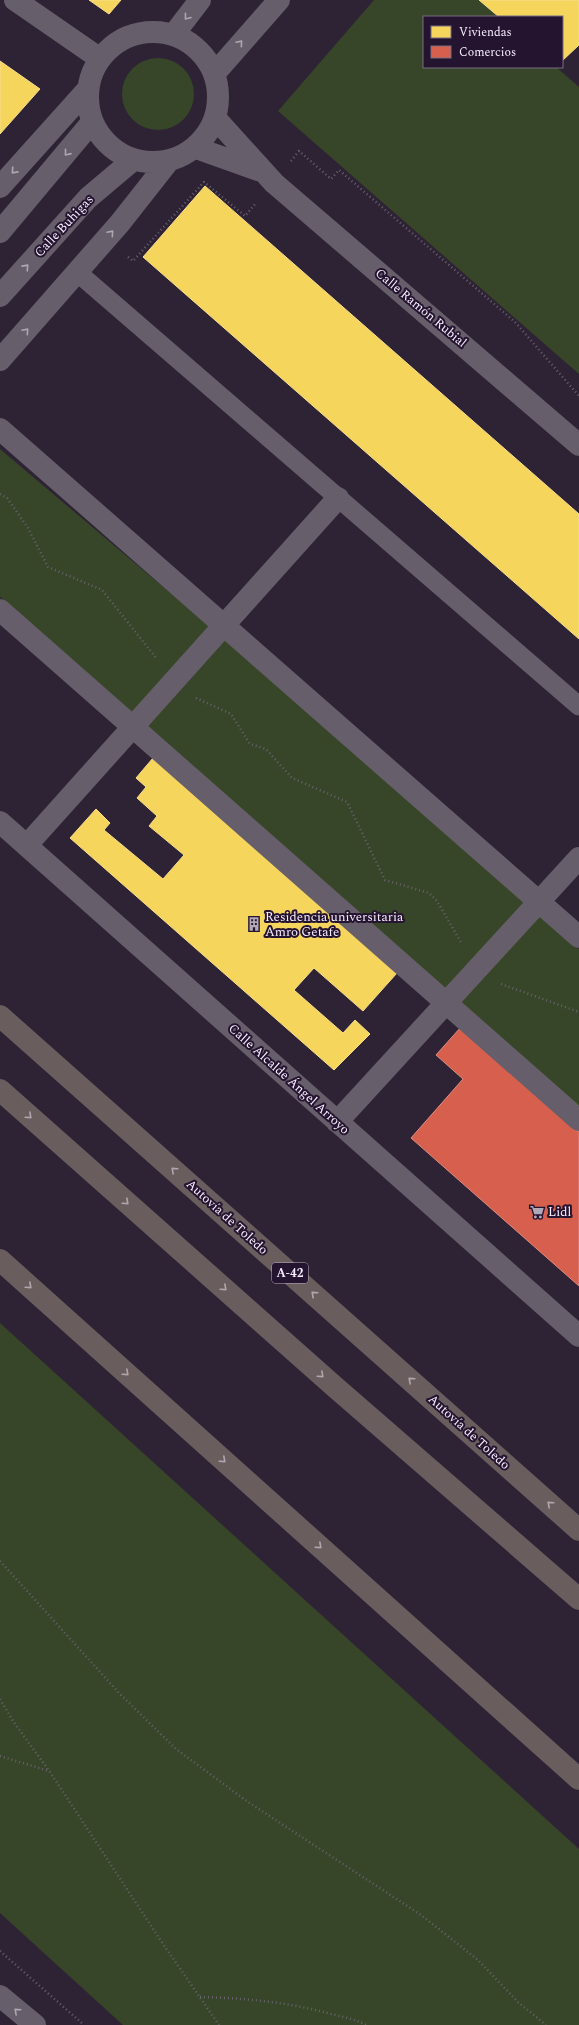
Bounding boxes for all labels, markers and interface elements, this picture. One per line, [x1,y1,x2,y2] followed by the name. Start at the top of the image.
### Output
[185,12,192,19] one-way arrow
[423,16,563,68] legend
[459,23,512,42] text: Viviendas
[236,41,243,48] one-way arrow
[459,43,516,62] text: Comercios
[65,148,72,155] one-way arrow
[12,166,19,174] one-way arrow
[30,190,98,262] street label: Calle Buhigas
[106,230,113,238] one-way arrow
[21,264,28,271] one-way arrow
[371,264,471,353] street label: Calle Ramón Rubial
[21,328,28,336] one-way arrow
[265,907,404,942] place label: Residencia universitaria Amro Getafe
[246,916,262,932] building icon: Residencia universitaria Amro Getafe
[224,1019,354,1139] street label: Calle Alcalde Ángel Arroyo
[24,1111,32,1119] one-way arrow
[172,1168,179,1175] one-way arrow
[181,1175,273,1259] street label: Autovía de Toledo
[122,1197,129,1204] one-way arrow
[548,1202,572,1222] place label: Lidl
[529,1204,545,1220] supermarket icon: Lidl
[272,1263,308,1283] road number: A-42
[24,1281,32,1289] one-way arrow
[219,1284,226,1291] one-way arrow
[311,1292,318,1299] one-way arrow
[121,1368,129,1376] one-way arrow
[316,1370,324,1377] one-way arrow
[408,1378,416,1385] one-way arrow
[423,1390,515,1474] street label: Autovía de Toledo
[218,1455,225,1462] one-way arrow
[547,1501,555,1508] one-way arrow
[315,1542,322,1549] one-way arrow
[14,2008,22,2016] one-way arrow

